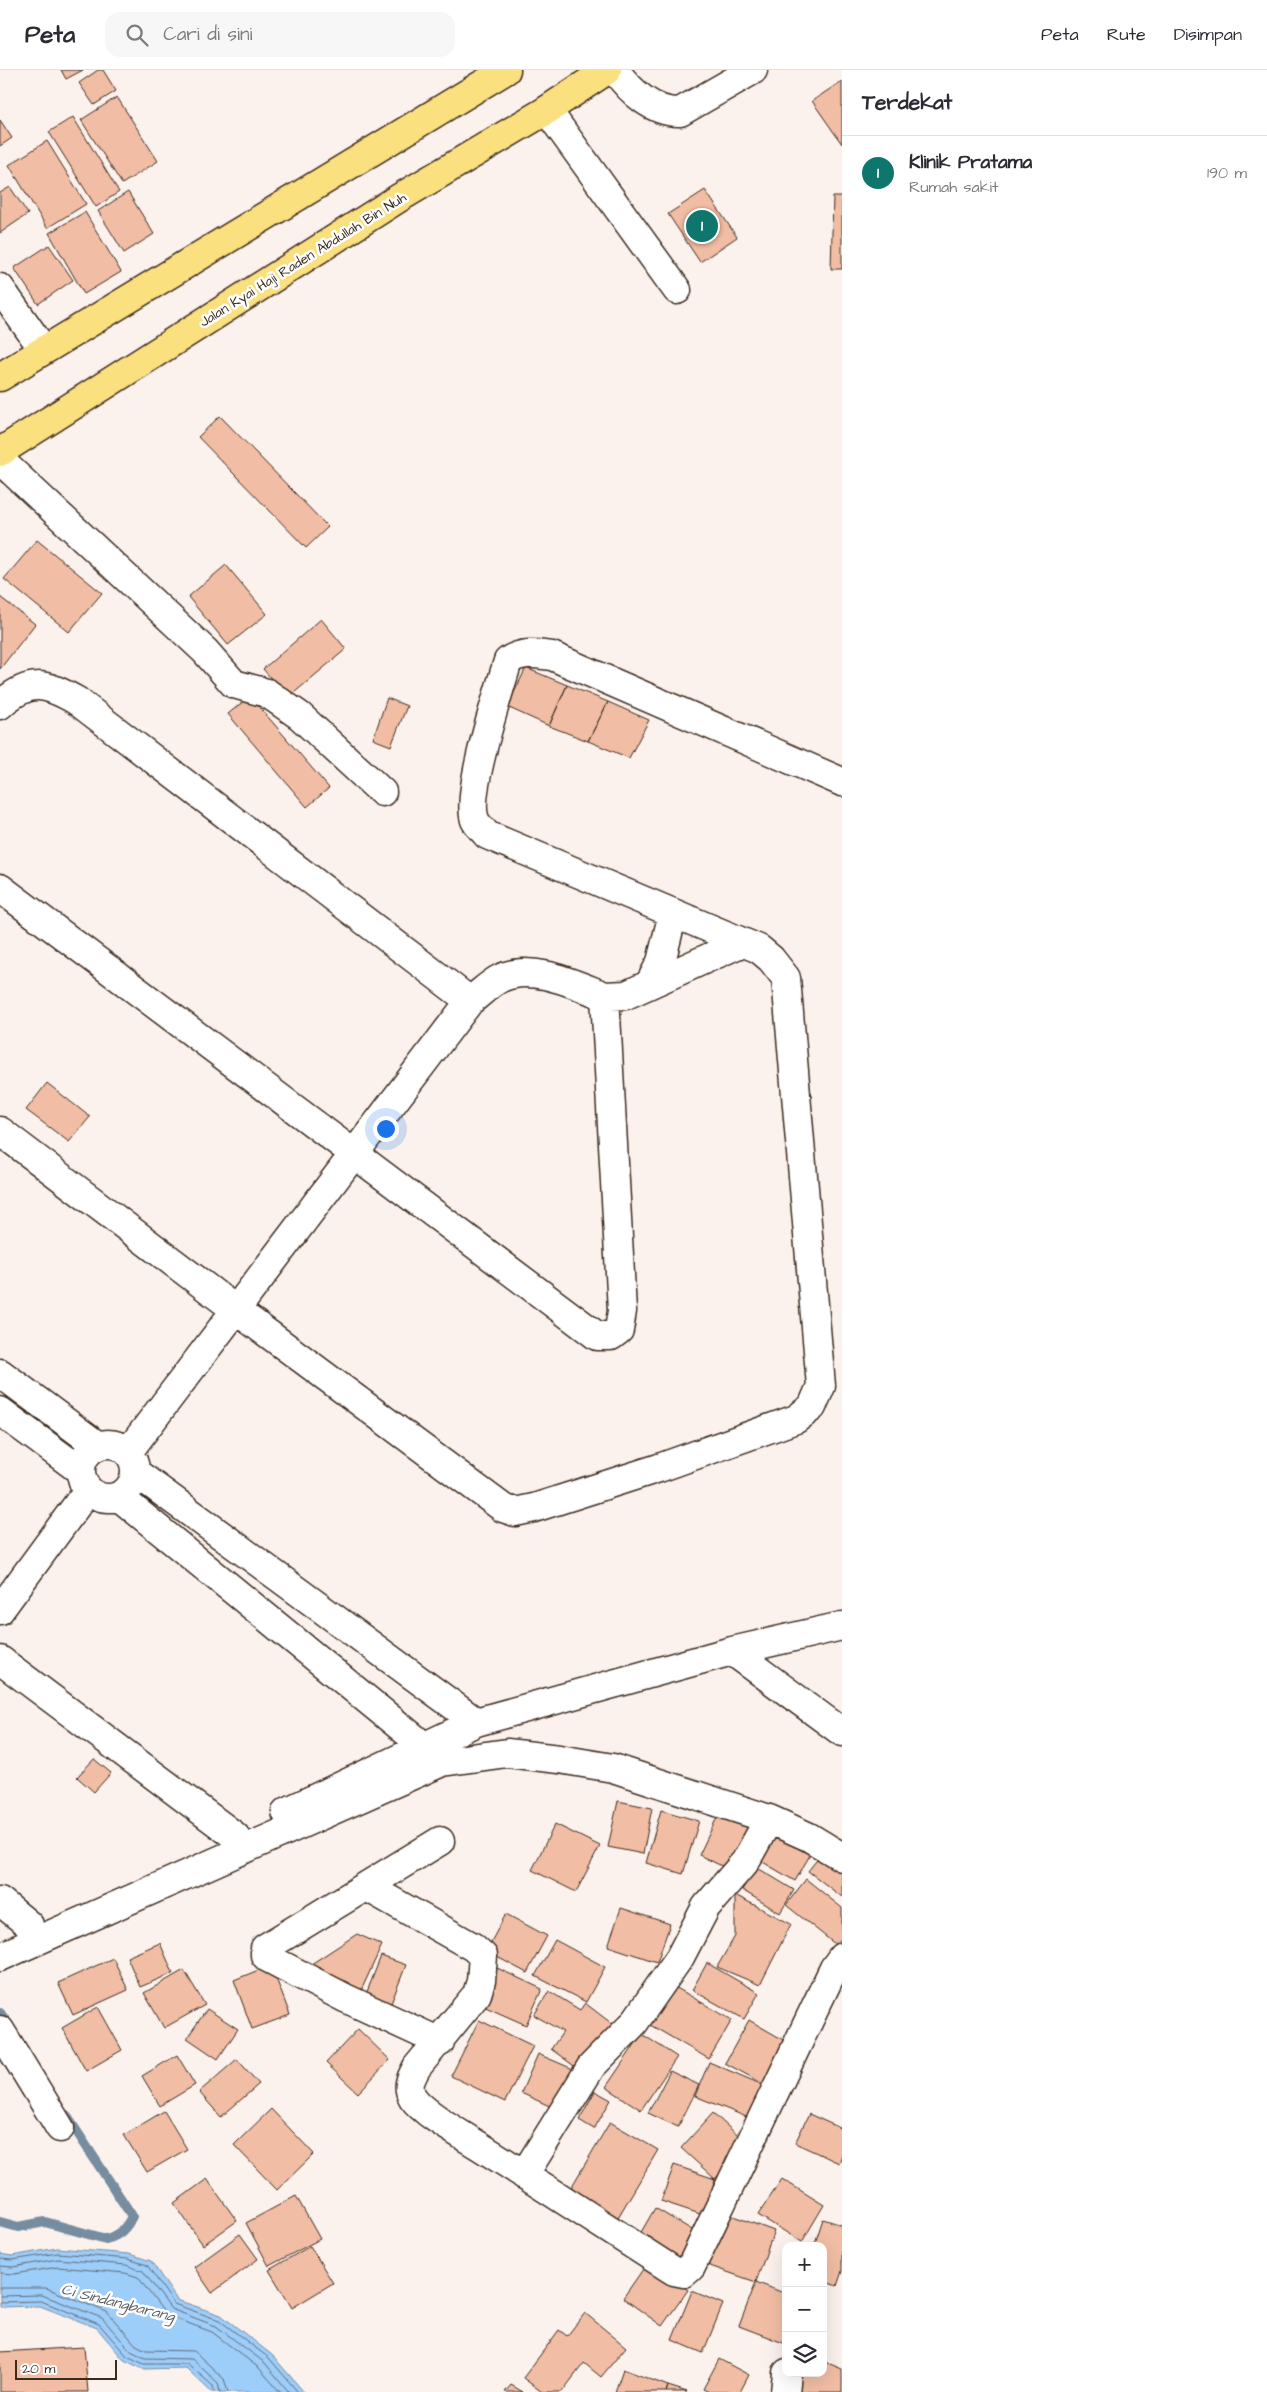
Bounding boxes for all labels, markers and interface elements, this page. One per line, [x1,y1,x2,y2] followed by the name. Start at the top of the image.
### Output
[105,12,455,57] search box
[25,18,75,52] text: Peta
[123,21,151,49] icon: search
[163,21,252,48] text: Cari di sini
[1041,22,1079,47] text: Peta
[1107,22,1146,47] text: Rute
[1174,22,1242,47] text: Disimpan
[862,88,952,117] text: Terdekat
[909,149,1032,176] text: Klinik Pratama
[877,162,879,184] text: 1
[1207,162,1247,184] text: 190 m
[909,176,998,198] text: Rumah sakit
[196,188,410,332] street label: Jalan Kyai Haji Raden Abdullah Bin Nuh
[686,207,718,245] pin: 1
[373,1116,399,1142] your location
[782,2242,827,2377] map controls
[782,2242,827,2287] button: +
[59,2279,178,2329] water label: Ci Sindangbarang
[782,2287,827,2332] button: −
[782,2332,827,2377] button: layers
[15,2357,118,2380] scale bar
[22,2359,55,2379] text: 20 m

